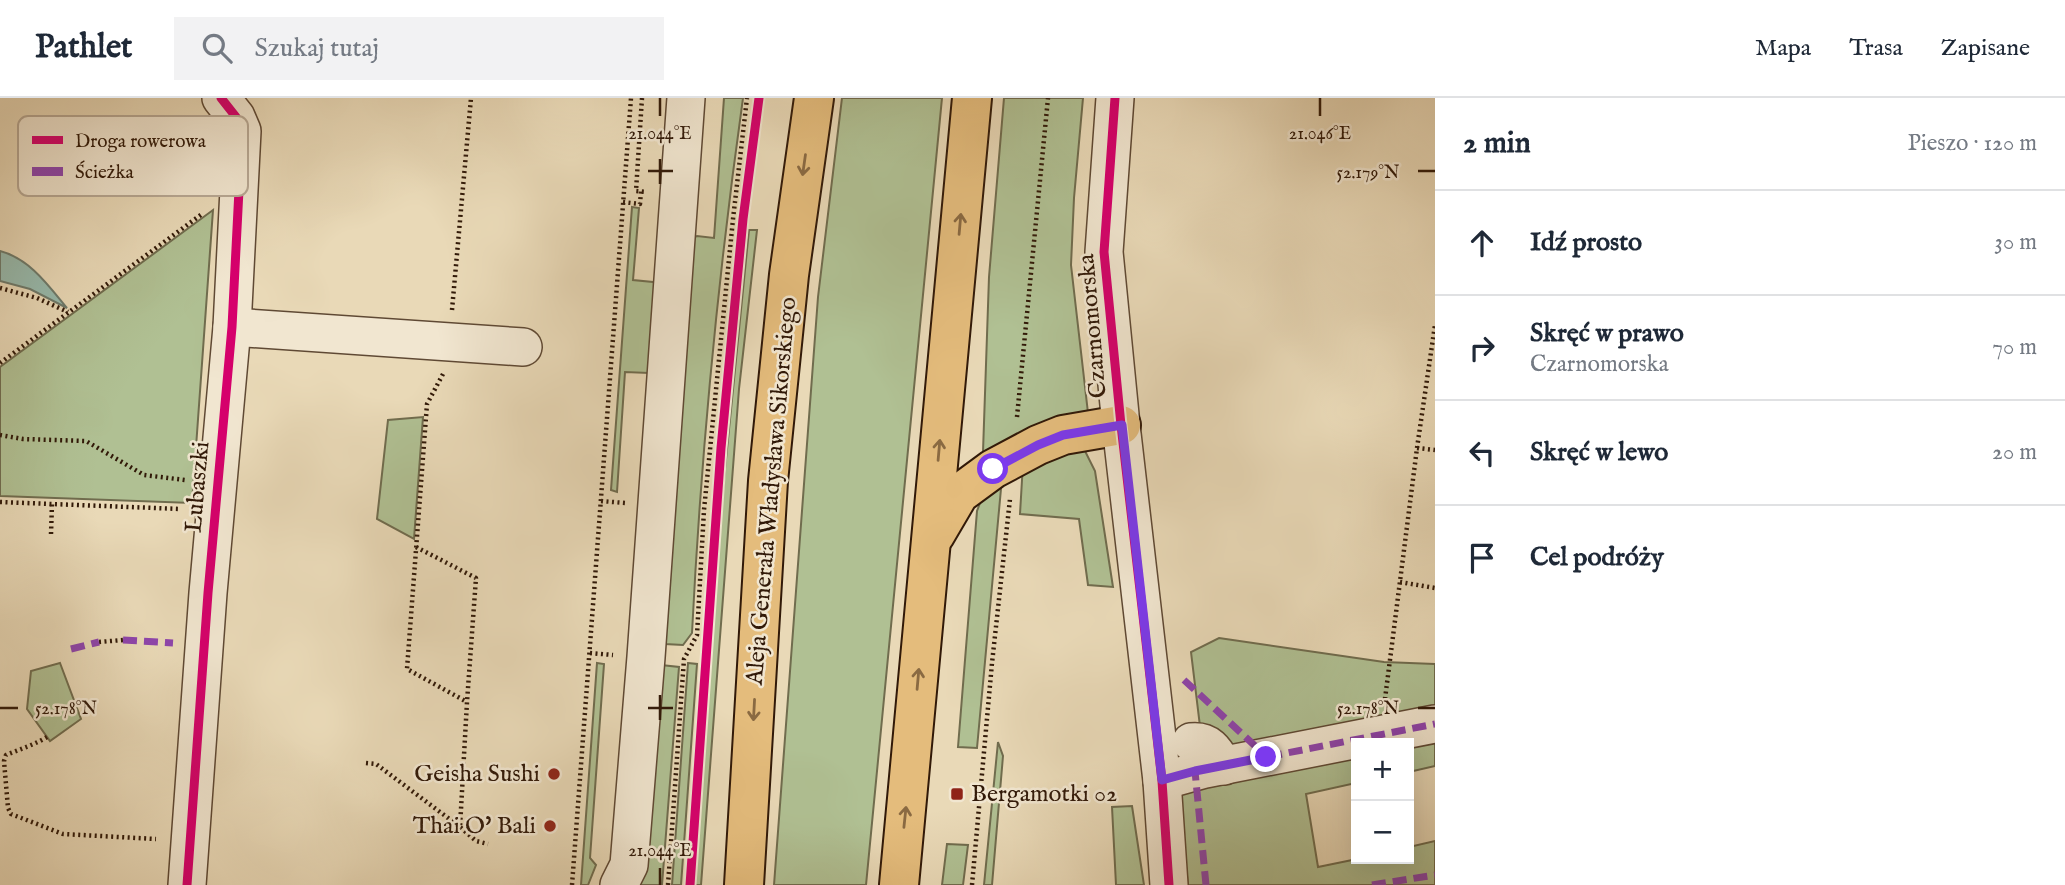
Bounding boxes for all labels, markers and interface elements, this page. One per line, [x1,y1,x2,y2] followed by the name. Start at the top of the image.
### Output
[174,17,664,80] search box
[35,27,132,69] text: Pathlet
[198,29,236,67] icon: search
[254,32,379,65] text: Szukaj tutaj
[1755,33,1811,64] text: Mapa
[1849,33,1903,64] text: Trasa
[1941,33,2030,64] text: Zapisane
[18,116,248,196] legend
[628,123,692,146] text: 21.044°E
[1289,123,1351,146] text: 21.046°E
[1463,125,1531,163] text: 2 min
[1907,129,2037,158] text: Pieszo · 120 m
[75,130,207,154] text: Droga rowerowa
[797,154,810,176] one-way arrow
[75,160,135,185] text: Ścieżka
[1336,162,1400,185] text: 52.179°N
[954,213,967,235] one-way arrow
[1463,224,1501,262] icon: ahead
[1530,226,1642,259] text: Idź prosto
[1994,228,2037,257] text: 30 m
[1071,252,1115,399] street label: Czarnomorska
[740,296,804,687] street label: Aleja Generała Władysława Sikorskiego
[1530,317,1684,350] text: Skręć w prawo
[1463,329,1501,367] icon: right
[1992,333,2037,362] text: 70 m
[1530,350,1669,379] text: Czarnomorska
[1463,434,1501,472] icon: left
[1530,436,1668,469] text: Skręć w lewo
[1992,438,2037,467] text: 20 m
[933,439,946,462] one-way arrow
[179,440,217,534] street label: Lubaszki
[977,453,1008,484] route start
[1463,539,1501,577] icon: arrive
[1530,541,1664,574] text: Cel podróży
[912,668,925,691] one-way arrow
[35,698,98,721] text: 52.178°N
[748,698,761,721] one-way arrow
[1337,698,1400,721] text: 52.178°N
[1351,738,1414,864] map controls
[1351,738,1414,801] button: +
[1250,741,1281,772] route end
[414,759,540,790] place label: Geisha Sushi
[546,766,562,782] marker: Geisha Sushi
[971,779,1117,810] place label: Bergamotki 02
[949,786,965,802] marker: Bergamotki 02
[1351,801,1414,864] button: −
[899,806,912,829] one-way arrow
[413,811,536,842] place label: Thai O' Bali
[542,818,558,834] marker: Thai O' Bali
[628,840,692,863] text: 21.044°E

